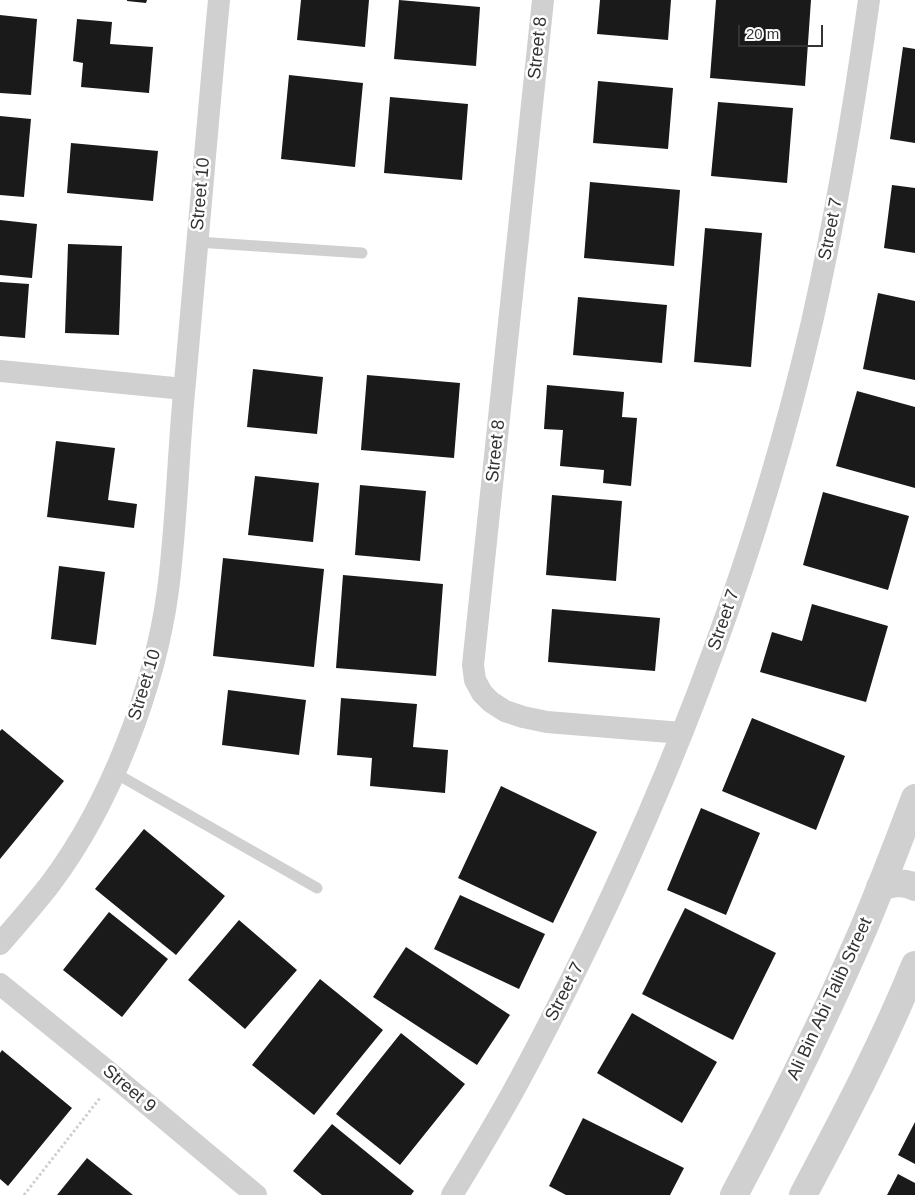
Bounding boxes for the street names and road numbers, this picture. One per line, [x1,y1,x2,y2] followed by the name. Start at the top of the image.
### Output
[524,16,552,80] street label: Street 8
[187,157,215,231] street label: Street 10
[814,196,848,262] street label: Street 7
[482,419,510,483] street label: Street 8
[704,587,744,653] street label: Street 7
[124,647,166,723] street label: Street 10
[783,914,877,1084] street label: Ali Bin Abi Talib Street
[541,959,589,1025] street label: Street 7
[98,1060,160,1118] street label: Street 9

